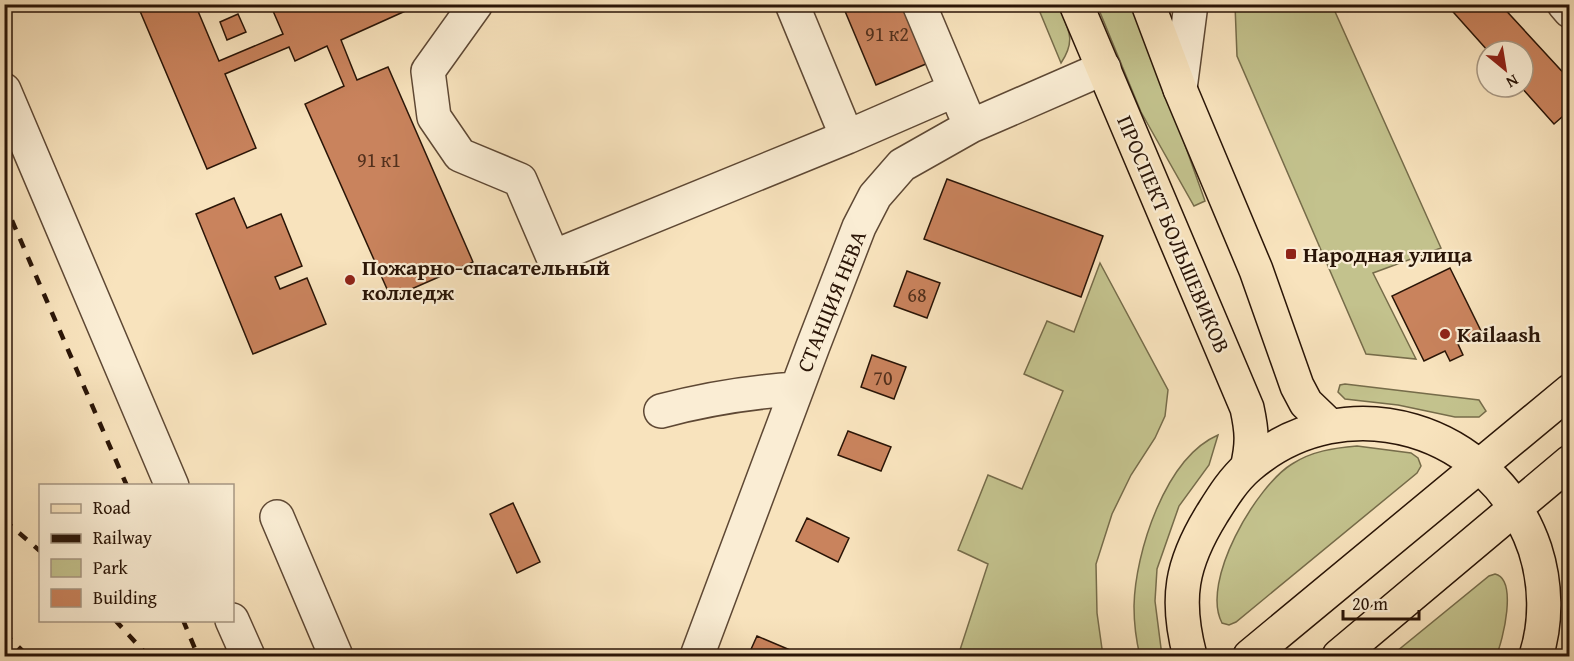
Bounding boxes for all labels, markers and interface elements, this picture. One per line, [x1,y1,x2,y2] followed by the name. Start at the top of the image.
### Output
[865,19,909,48] house number: 91 к2
[1475,39,1535,99] north arrow
[1502,69,1523,95] text: N
[1109,110,1239,358] street label: ПРОСПЕКТ БОЛЬШЕВИКОВ
[357,145,401,174] house number: 91 к1
[788,225,874,377] street label: СТАНЦИЯ НЕВА
[1303,238,1473,270] place label: Народная улица
[1284,247,1298,261] marker: Народная улица
[362,251,610,308] place label: Пожарно-спасательный колледж
[343,273,357,287] marker: Пожарно-спасательный колледж
[907,280,927,309] house number: 68
[1457,318,1541,350] place label: Kailaash
[1438,327,1452,341] marker: Kailaash
[873,363,893,392] house number: 70
[39,484,234,622] legend
[93,494,131,521] text: Road
[93,524,152,551] text: Railway
[93,554,129,581] text: Park
[1343,583,1420,621] scale bar
[93,584,157,611] text: Building
[1352,590,1388,617] text: 20 m

